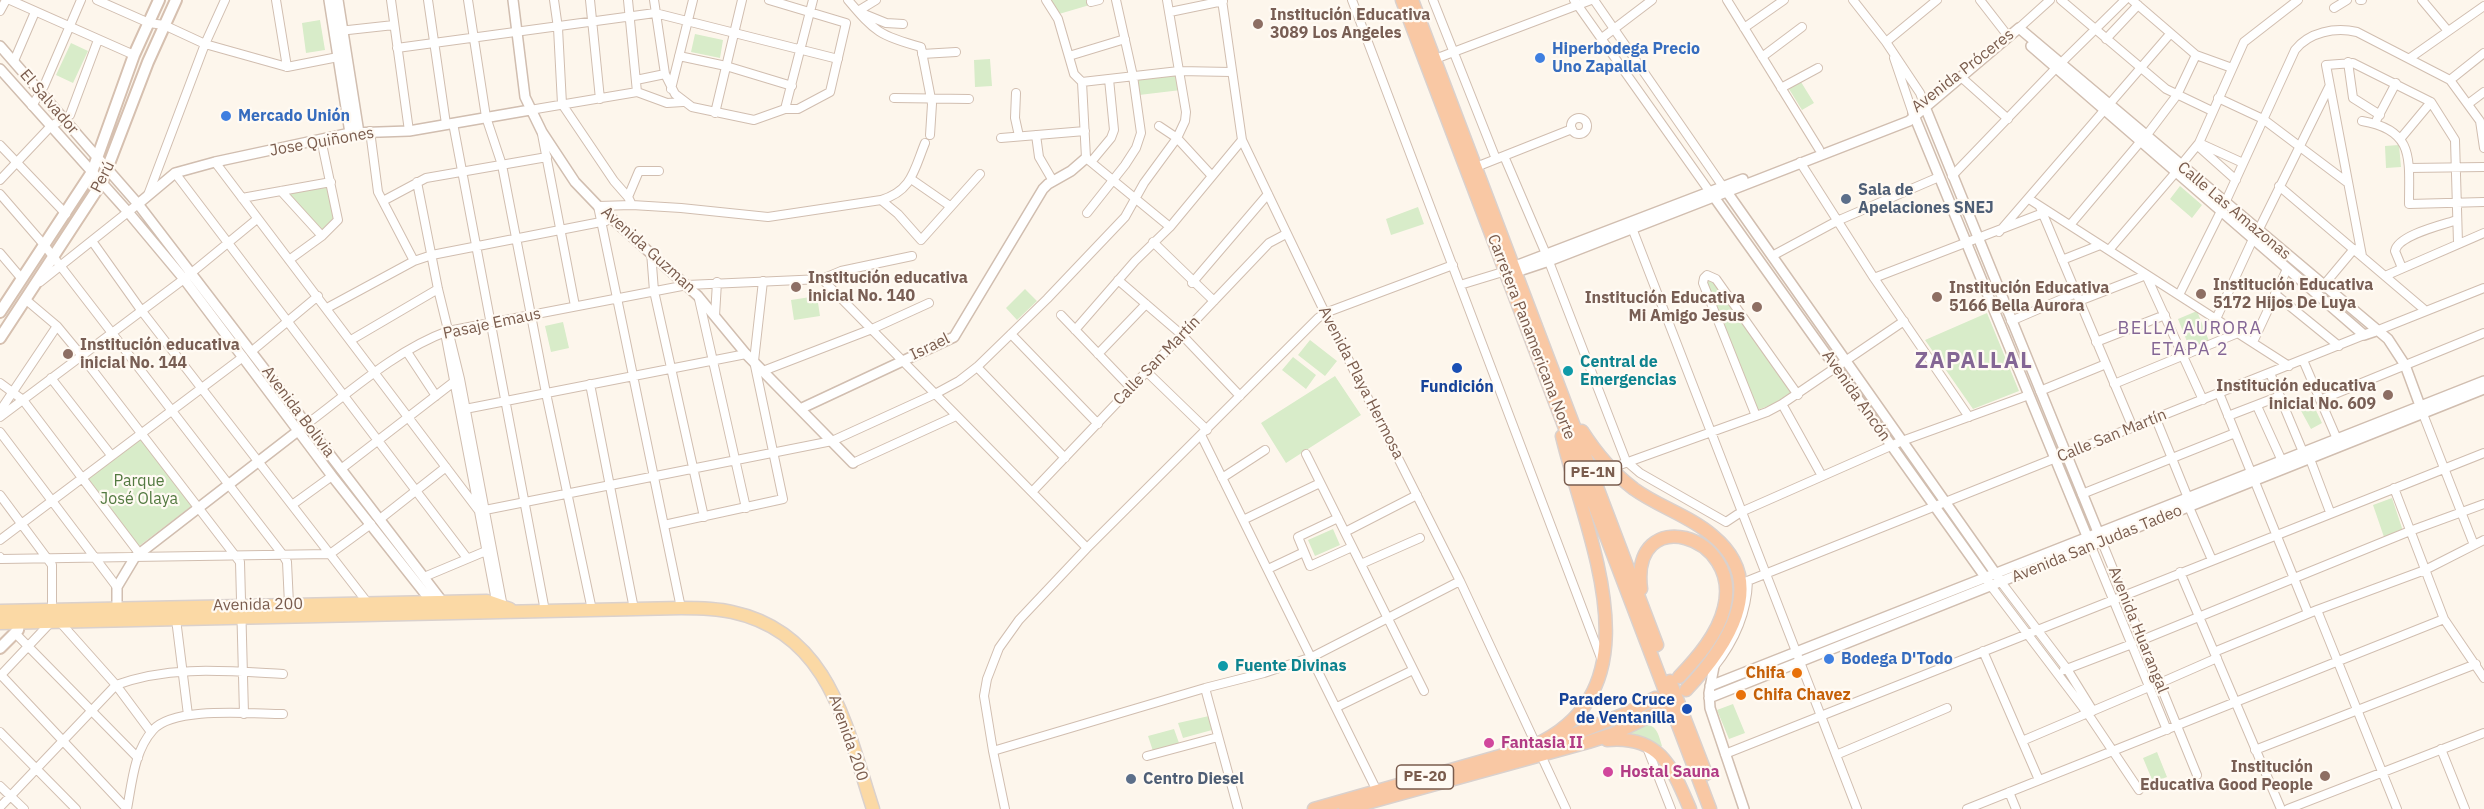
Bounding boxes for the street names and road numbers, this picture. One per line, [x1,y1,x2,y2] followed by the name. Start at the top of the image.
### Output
[1908,25,2018,117] street label: Avenida Próceres
[16,66,82,138] street label: El Salvador
[268,123,376,161] street label: Jose Quiñones
[87,158,119,196] street label: Perú
[2173,158,2295,264] street label: Calle Las Amazonas
[597,203,699,297] street label: Avenida Guzman
[1483,232,1579,442] street label: Carretera Panamericana Norte
[1314,303,1408,463] street label: Avenida Playa Hermosa
[441,304,543,344] street label: Pasaje Emaus
[1110,312,1204,410] street label: Calle San Martín
[907,329,953,365] street label: Israel
[1818,347,1894,445] street label: Avenida Ancón
[257,363,339,461] street label: Avenida Bolivia
[2054,405,2170,467] street label: Calle San Martín
[1564,461,1622,485] road number: PE-1N
[2009,501,2185,587] street label: Avenida San Judas Tadeo
[2104,564,2172,696] street label: Avenida Huarangal
[213,595,303,615] street label: Avenida 200
[824,692,872,784] street label: Avenida 200
[1396,765,1454,789] road number: PE-20

